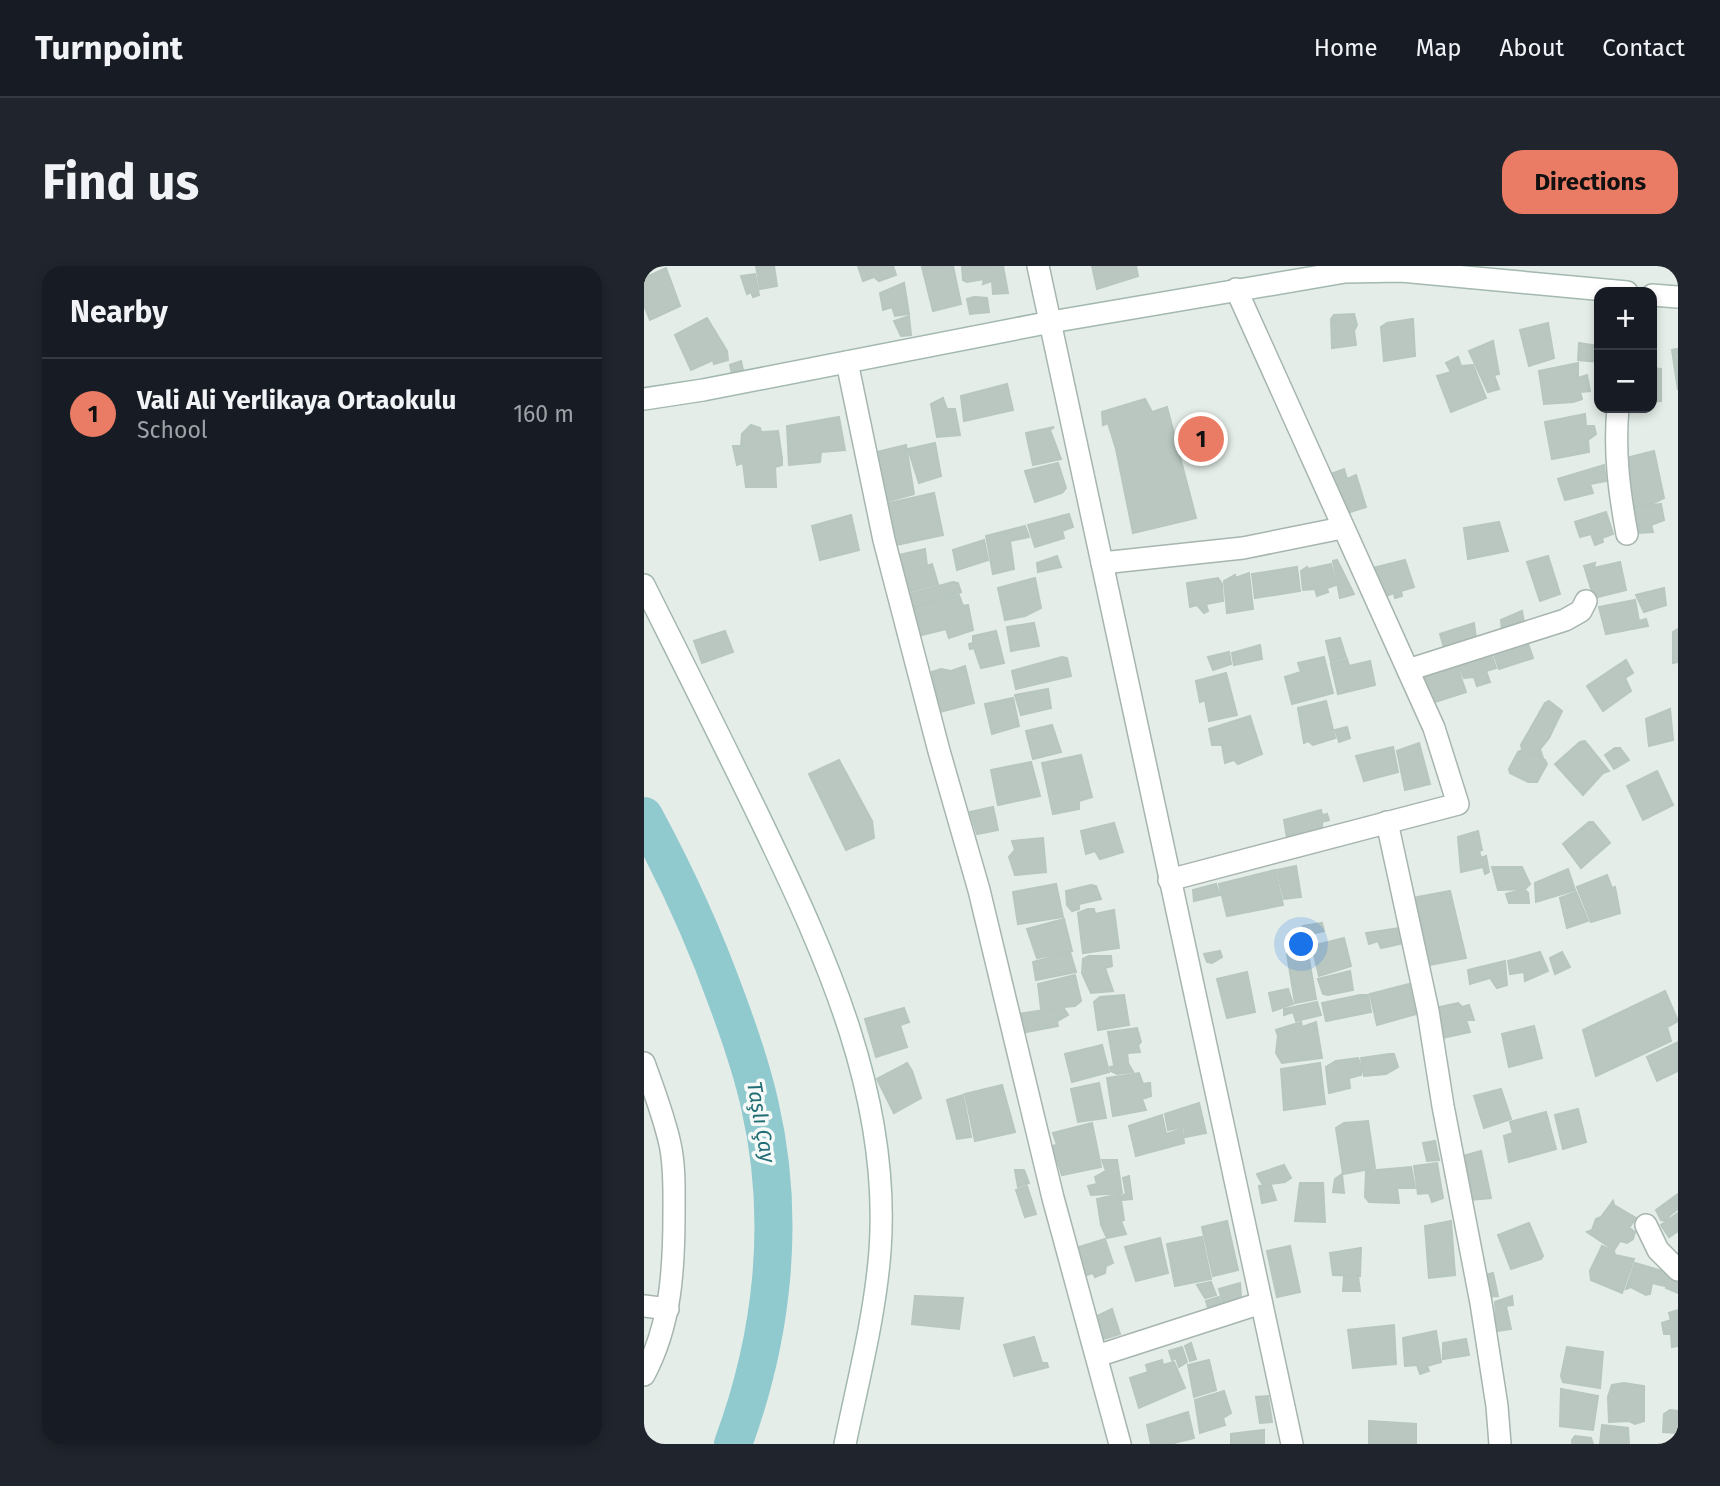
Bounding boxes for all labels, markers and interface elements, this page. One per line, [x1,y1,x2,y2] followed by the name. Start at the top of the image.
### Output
[35,28,183,68] text: Turnpoint
[1314,34,1378,62] text: Home
[1416,34,1462,62] text: Map
[1500,34,1564,62] text: About
[1602,34,1685,62] text: Contact
[1502,150,1678,214] button: Directions
[42,153,199,212] text: Find us
[1594,287,1657,413] map controls
[1594,287,1657,350] button: +
[70,294,168,330] text: Nearby
[1594,350,1657,413] button: −
[137,385,456,416] text: Vali Ali Yerlikaya Ortaokulu
[88,400,98,428] text: 1
[513,400,574,428] text: 160 m
[1178,413,1224,465] pin: 1
[137,416,208,444] text: School
[1284,927,1318,961] your location
[741,1079,781,1165] water label: Taşlı Çay

